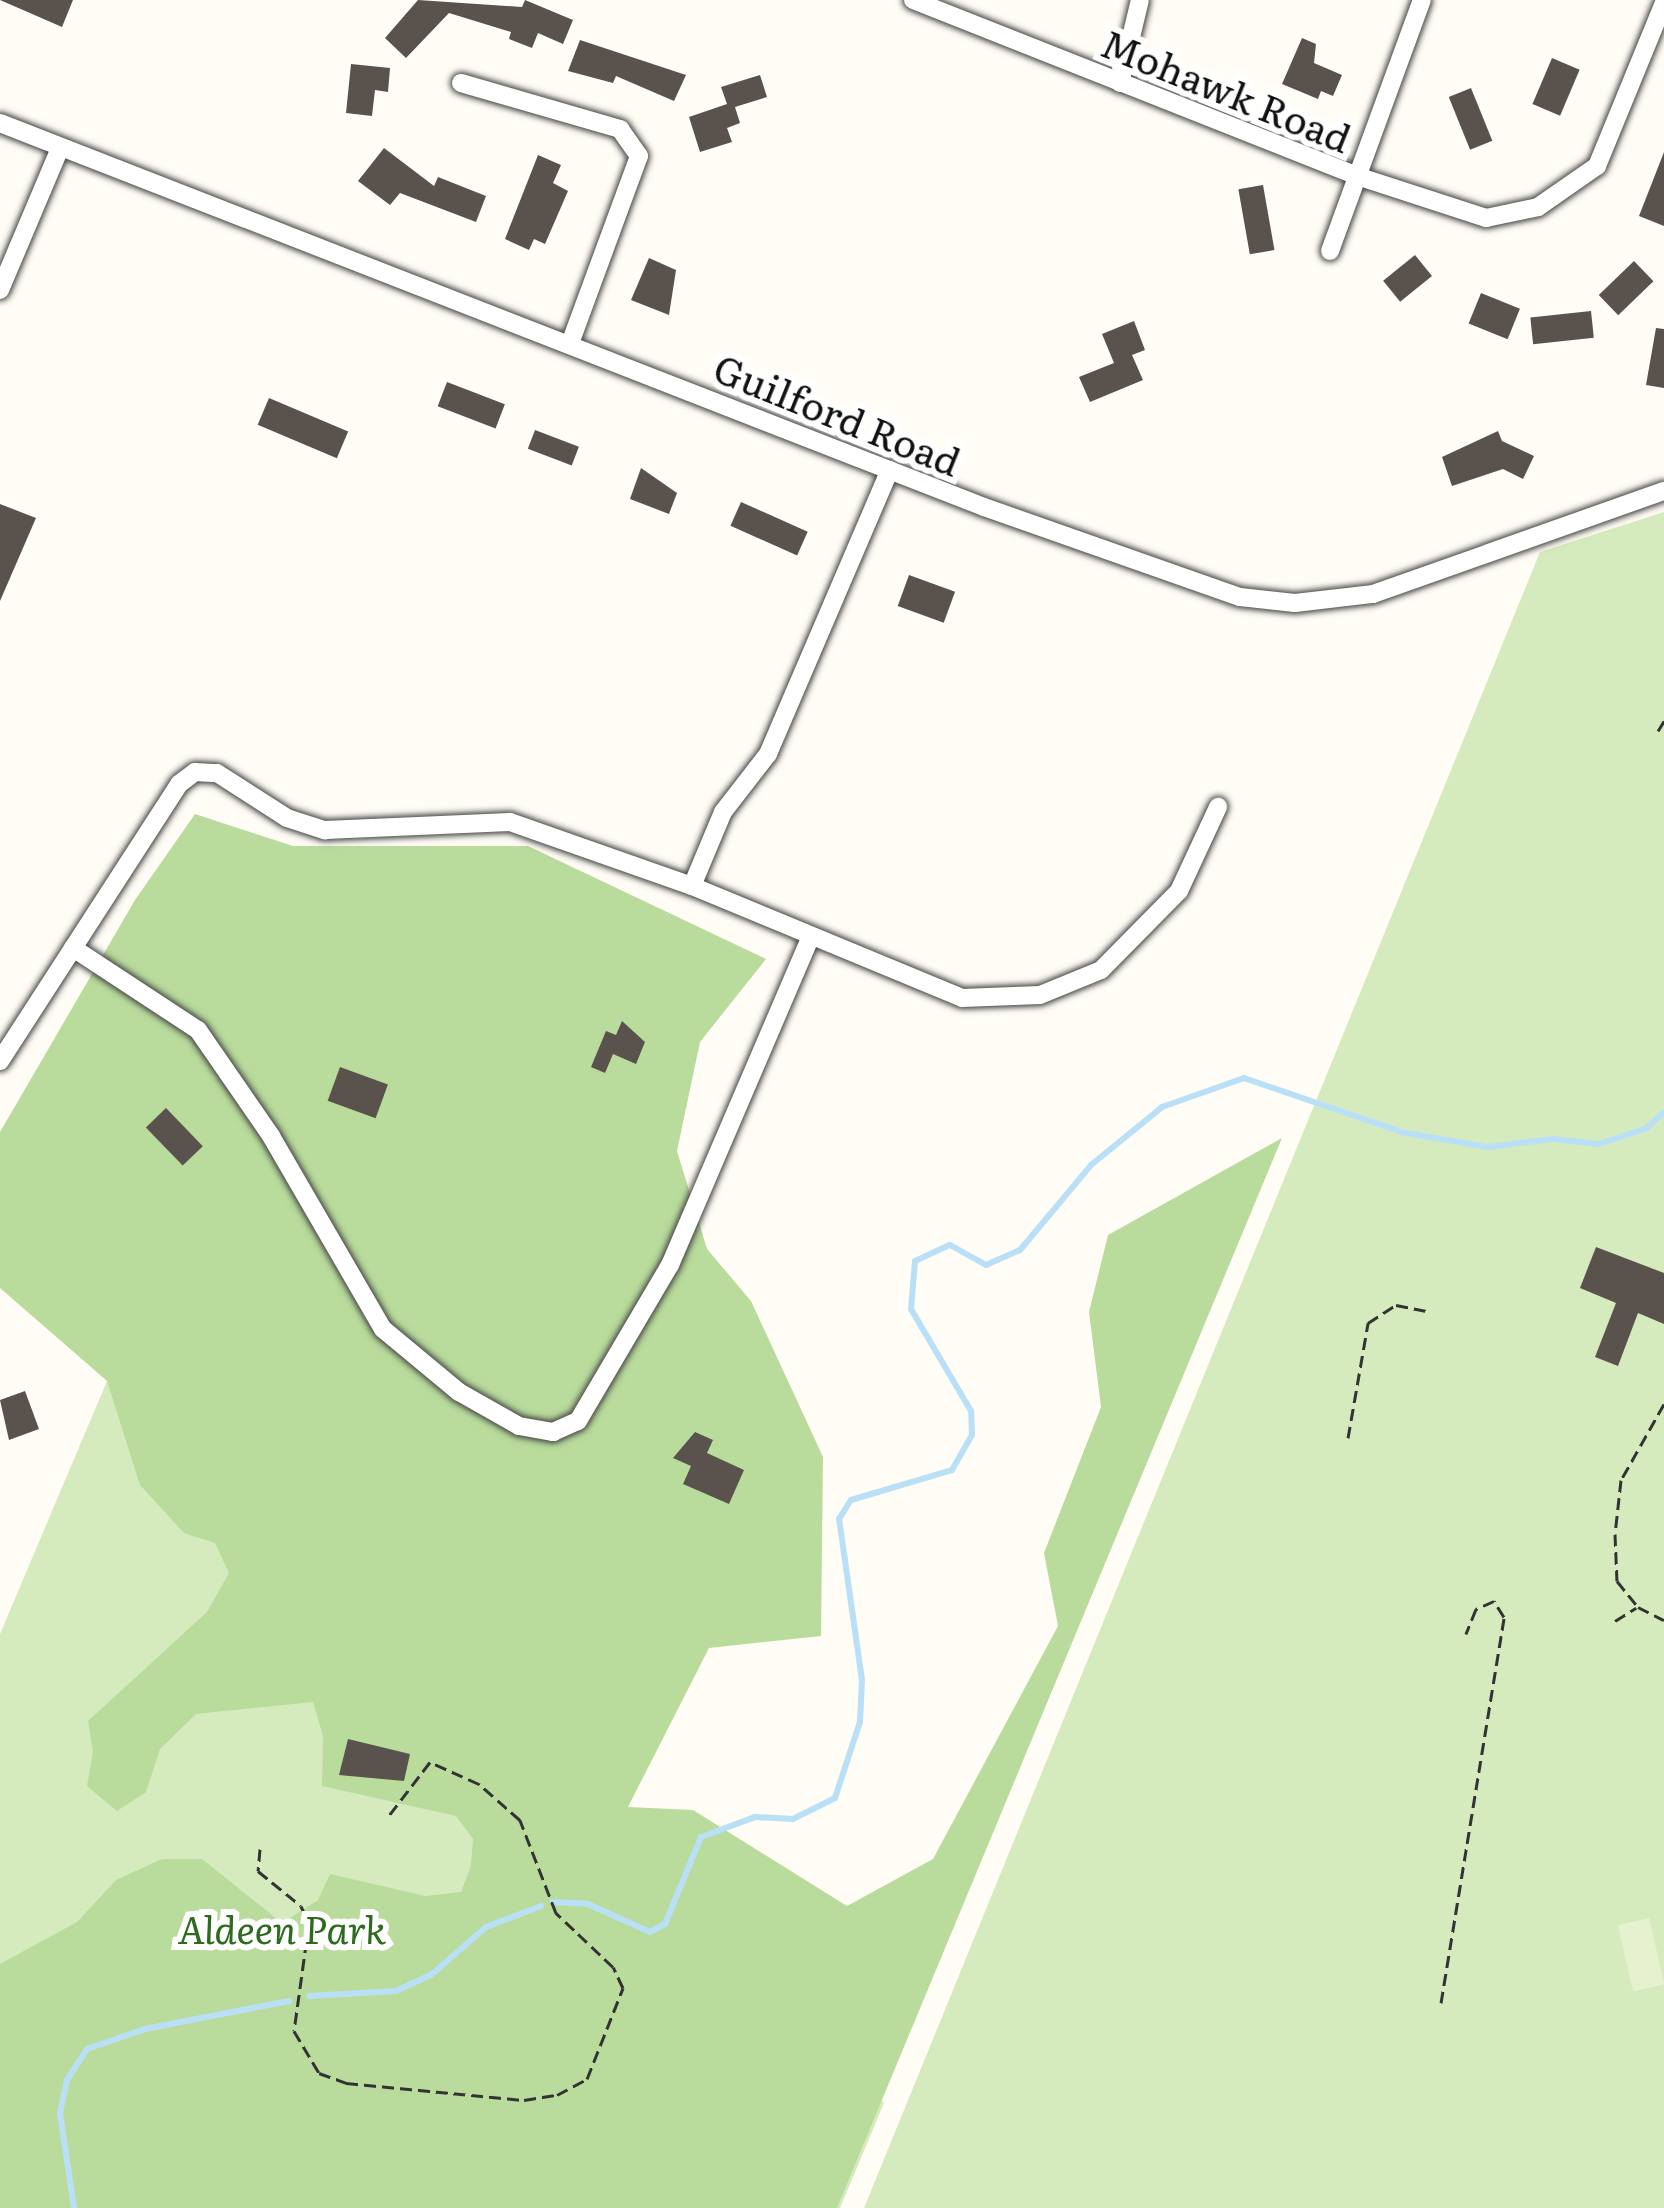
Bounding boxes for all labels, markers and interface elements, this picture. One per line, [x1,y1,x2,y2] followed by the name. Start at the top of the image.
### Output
[1095,18,1359,160] street label: Mohawk Road
[708,342,968,484] street label: Guilford Road
[177,1904,387,1950] park label: Aldeen Park

